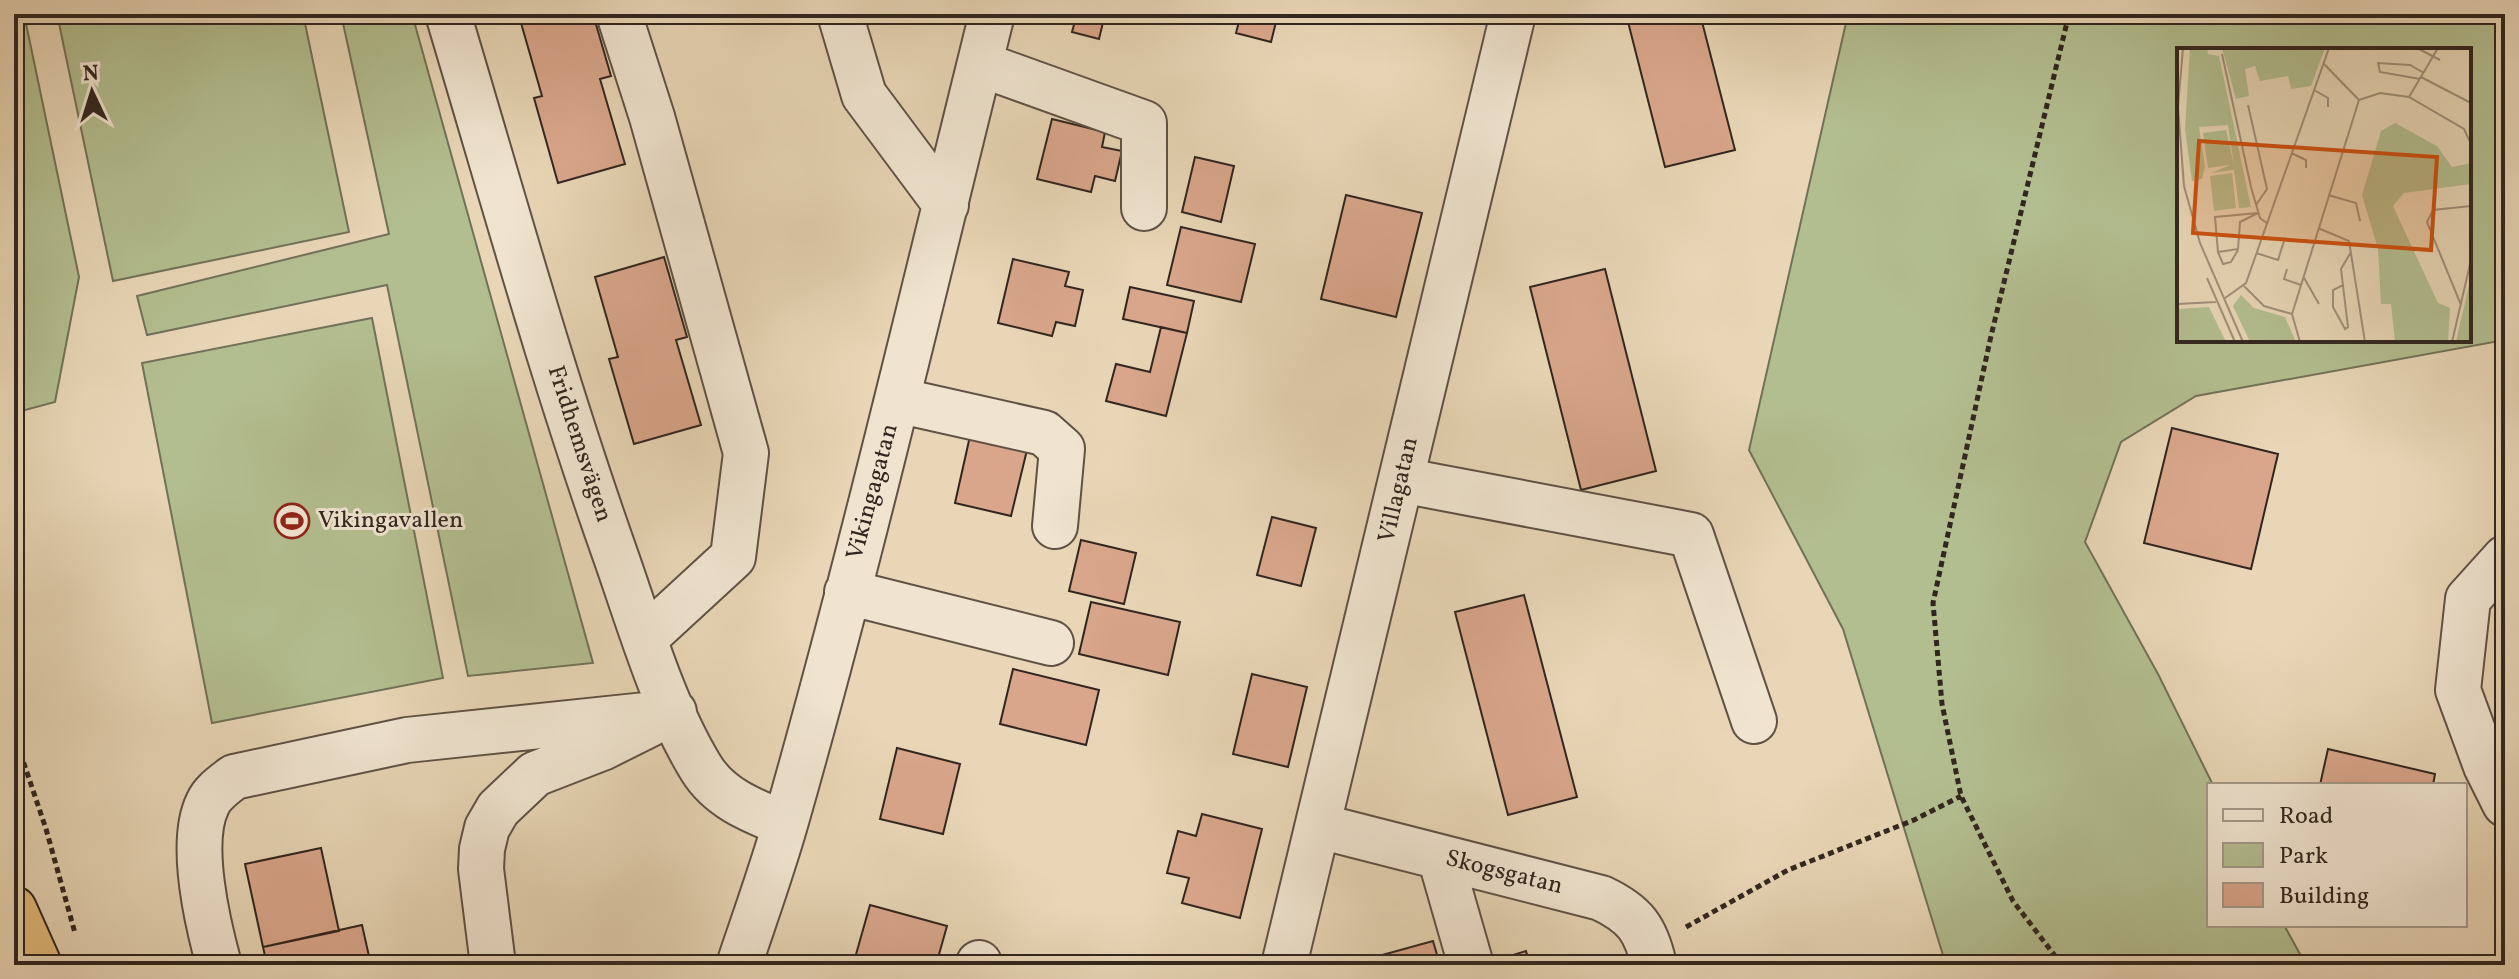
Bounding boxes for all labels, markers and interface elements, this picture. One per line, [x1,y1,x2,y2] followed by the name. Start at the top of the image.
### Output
[2177,48,2471,342] inset map
[52,52,132,132] north arrow
[82,59,100,91] text: N
[538,361,620,527] street label: Fridhemsvägen
[838,420,908,564] street label: Vikingagatan
[1370,434,1428,546] street label: Villagatan
[273,502,311,540] sports icon: Vikingavallen
[318,504,463,538] place label: Vikingavallen
[2207,783,2467,927] legend
[2279,800,2333,834] text: Road
[2279,840,2328,874] text: Park
[1442,842,1566,904] street label: Skogsgatan
[2279,880,2369,914] text: Building

